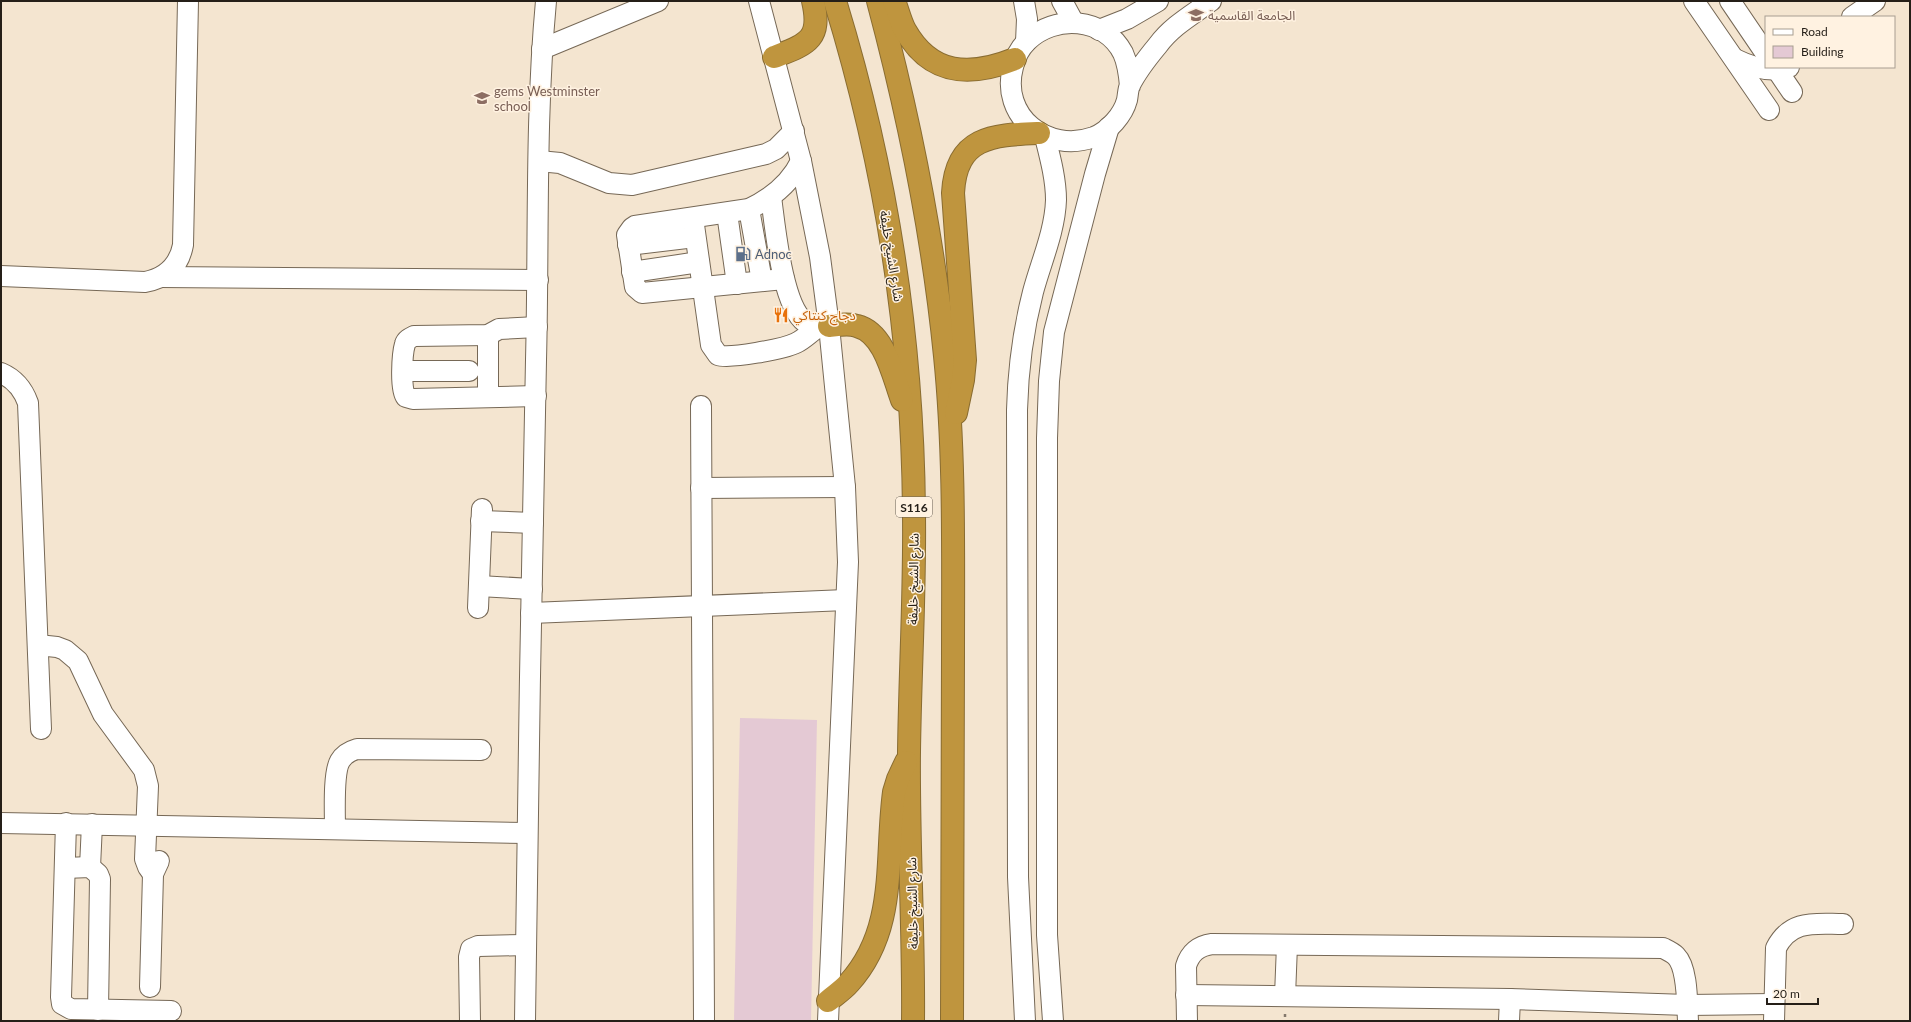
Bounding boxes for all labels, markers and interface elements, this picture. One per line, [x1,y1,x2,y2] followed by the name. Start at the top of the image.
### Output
[1187,6,1205,24] school or university icon: الجامعة القاسمية
[1208,7,1295,23] place label: الجامعة القاسمية
[1765,16,1895,68] legend
[1801,24,1828,39] text: Road
[1801,44,1844,59] text: Building
[494,83,600,114] place label: gems Westminster school
[473,89,491,107] school or university icon: gems Westminster school
[874,209,907,303] street label: شارع الشيخ خليفة
[734,245,752,263] fuel station icon: Adnoc
[755,246,792,262] place label: Adnoc
[772,306,790,324] restaurant icon: دجاج كنتاكي
[793,307,856,326] place label: دجاج كنتاكي
[896,497,932,517] road number: S116
[904,533,925,625] street label: شارع الشيخ خليفة
[903,857,924,949] street label: شارع الشيخ خليفة
[1767,980,1818,1006] scale bar
[1773,986,1800,1001] text: 20 m

